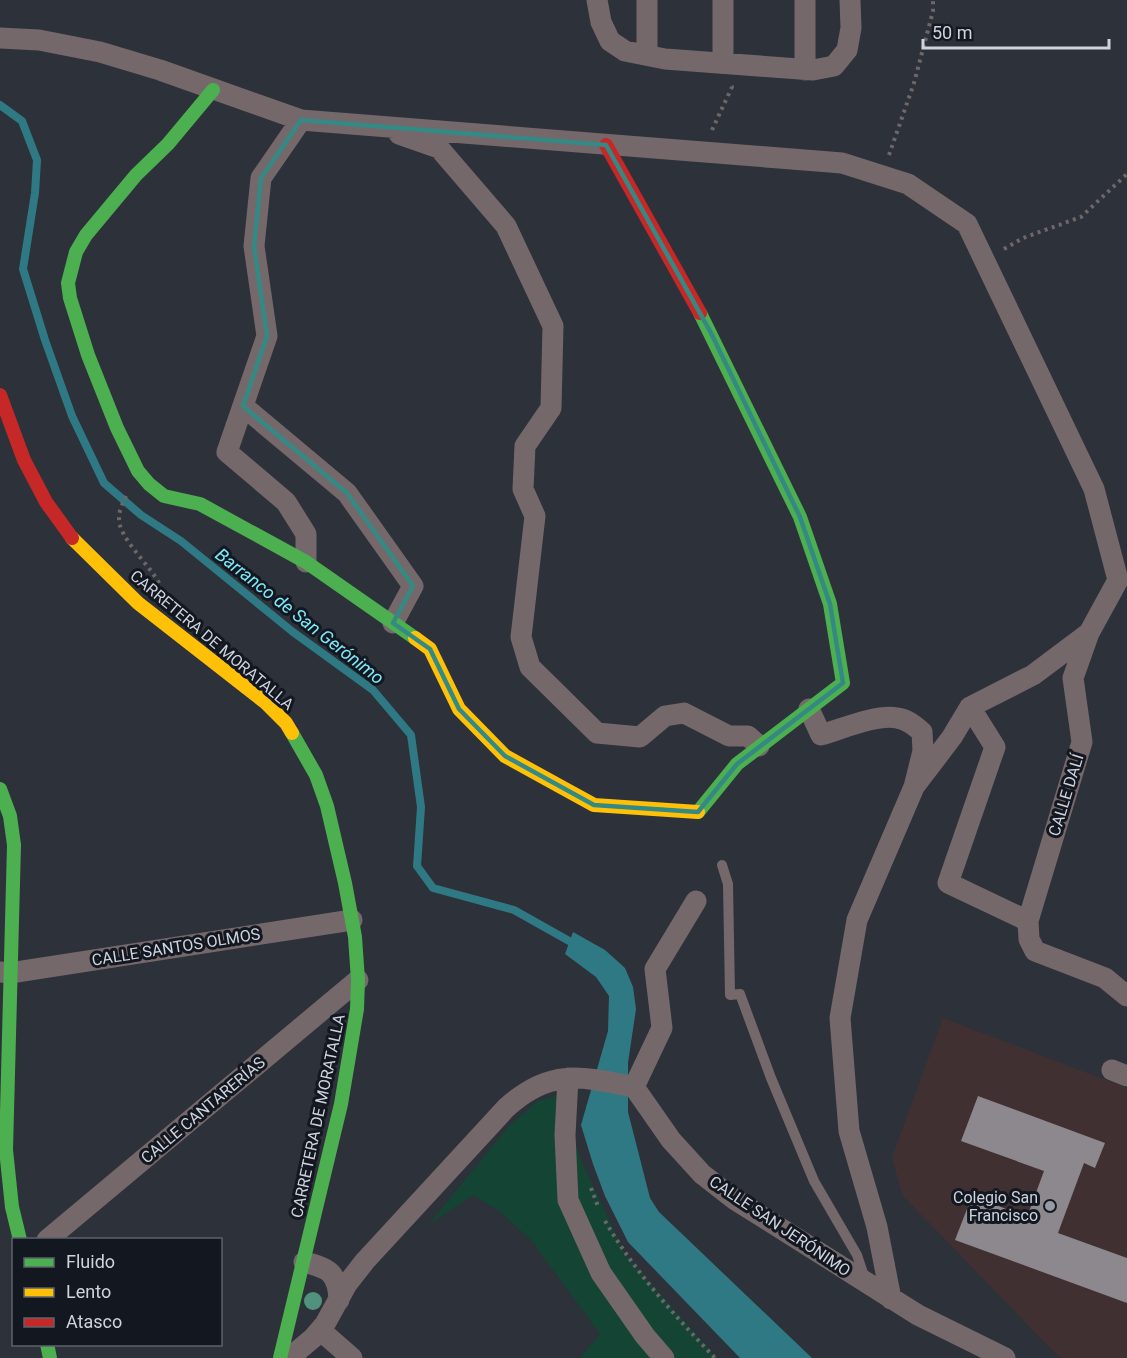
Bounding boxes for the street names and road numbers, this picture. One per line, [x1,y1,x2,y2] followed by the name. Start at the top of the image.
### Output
[126,566,298,714] street label: CARRETERA DE MORATALLA
[1045,751,1088,838] street label: CALLE DALÍ
[90,924,262,970] street label: CALLE SANTOS OLMOS
[287,1012,349,1220] street label: CARRETERA DE MORATALLA
[137,1053,269,1167] street label: CALLE CANTARERÍAS
[706,1171,855,1280] street label: CALLE SAN JERÓNIMO

